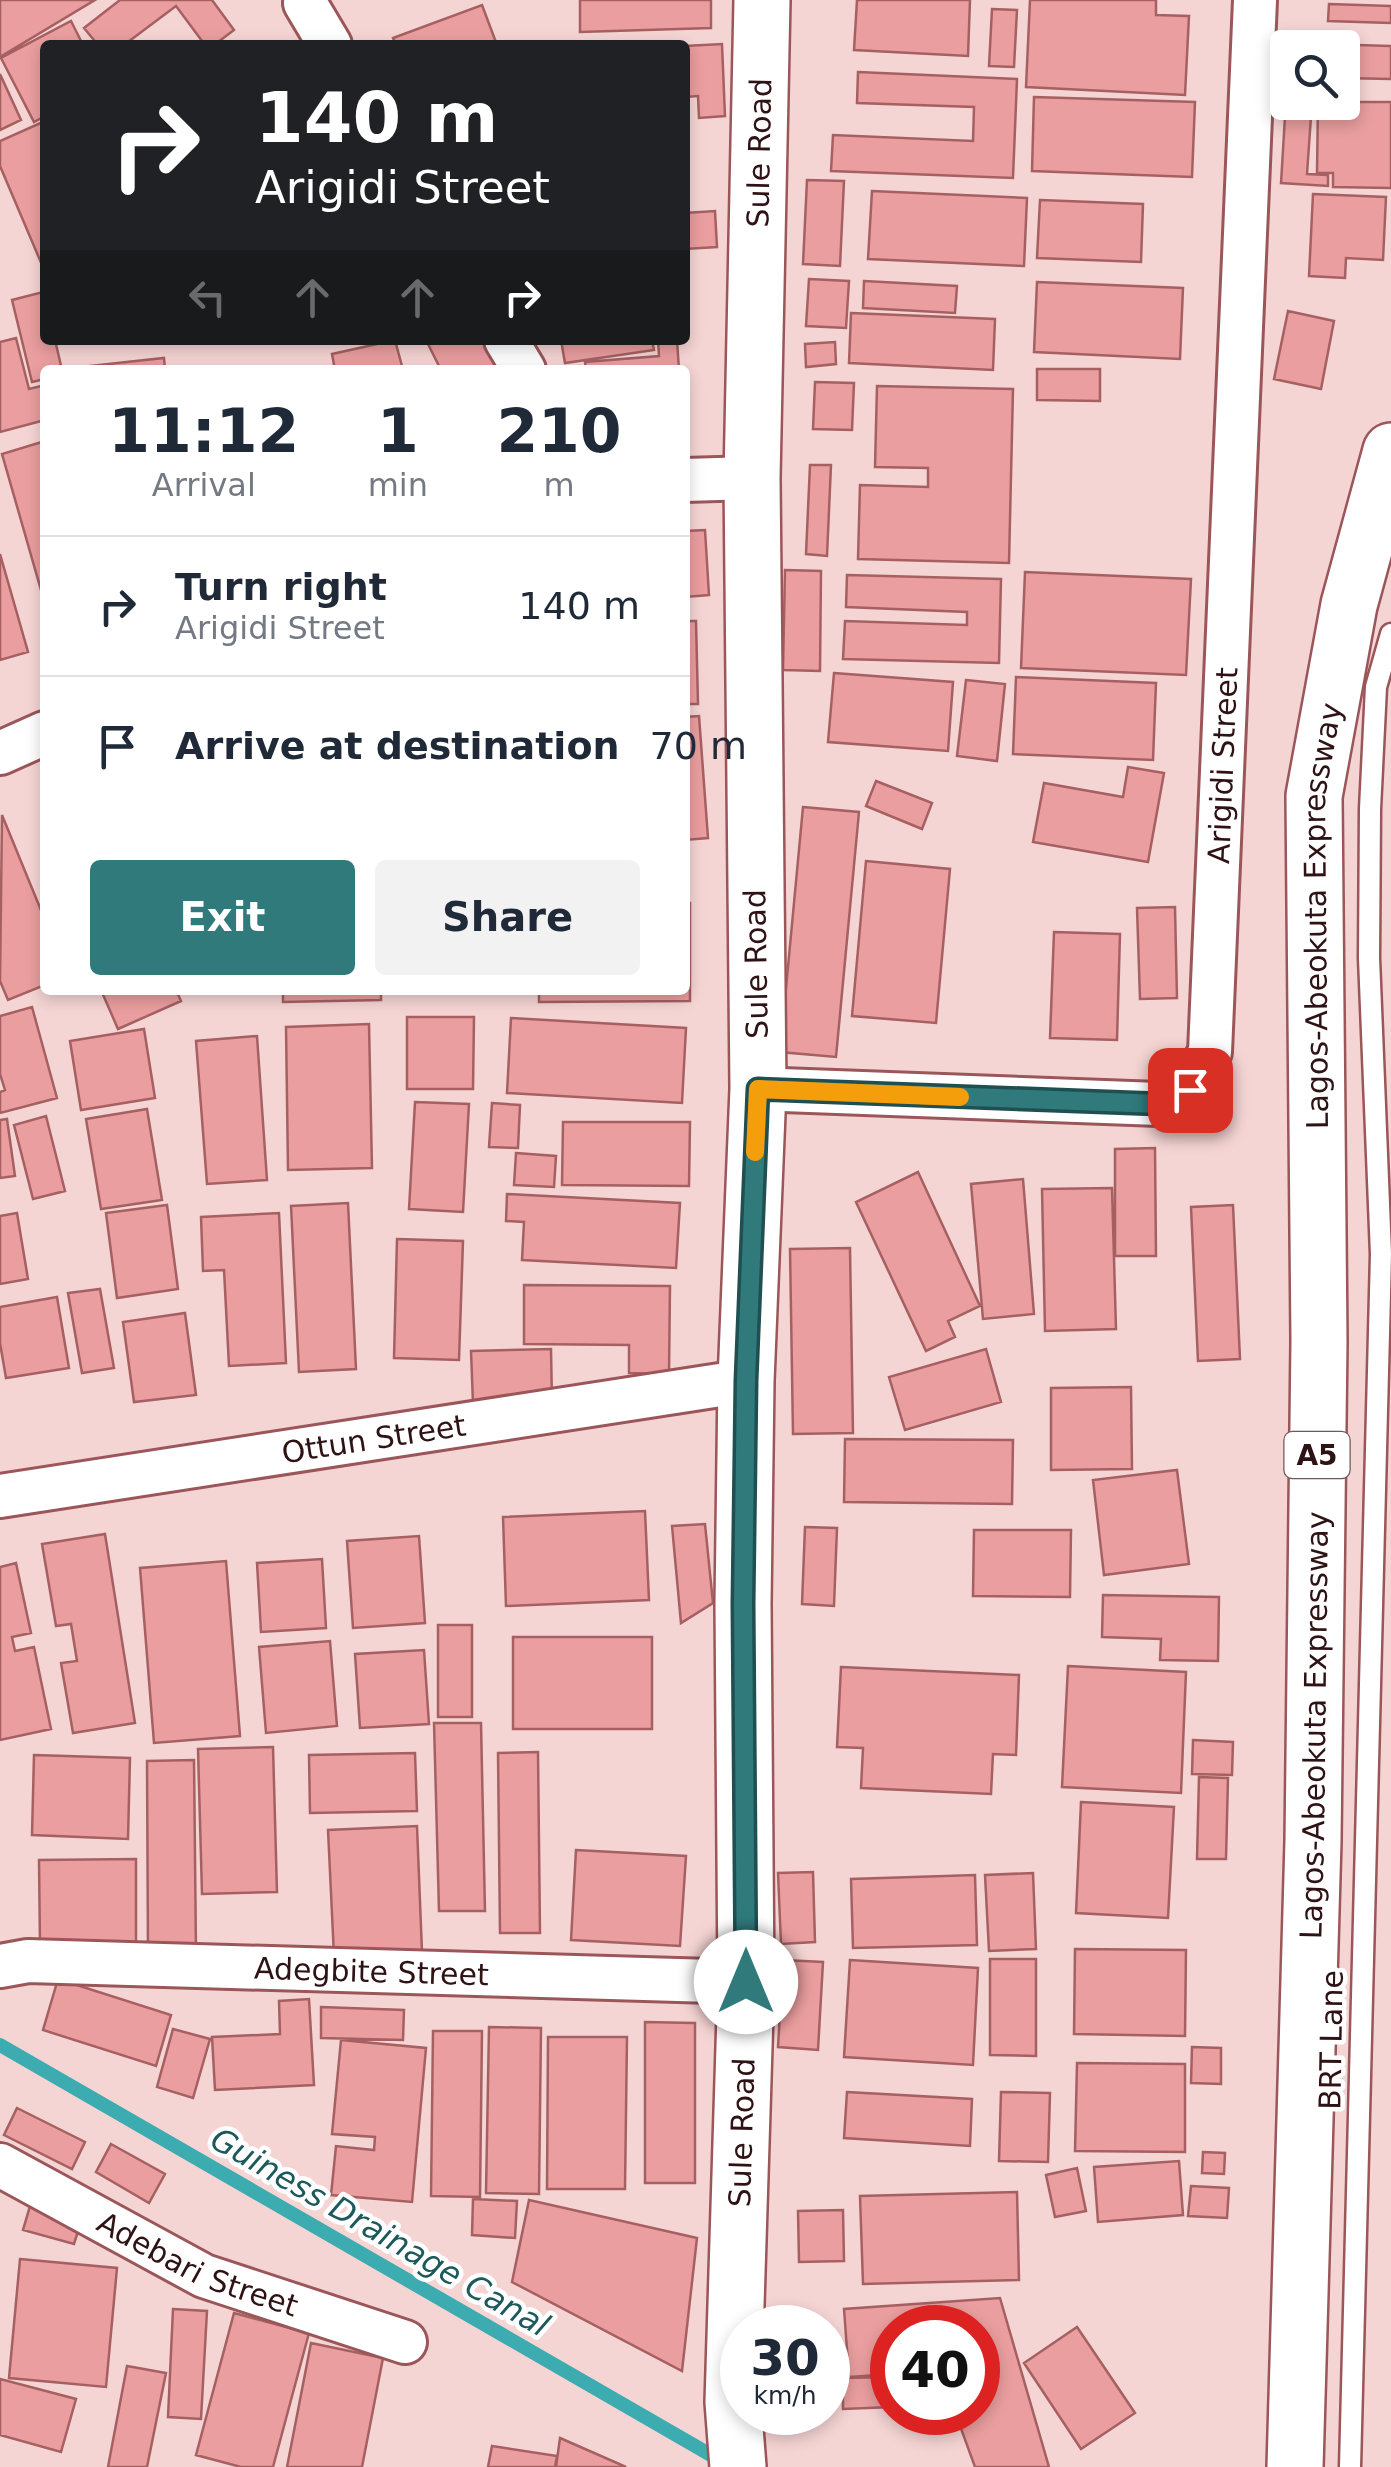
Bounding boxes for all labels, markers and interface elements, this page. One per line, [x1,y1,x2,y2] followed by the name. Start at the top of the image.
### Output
[1270,30,1360,120] map controls
[1270,30,1360,120] button: search
[255,77,498,159] text: 140 m
[740,78,778,228] street label: Sule Road
[90,80,220,210] icon: right
[255,161,550,214] text: Arigidi Street
[180,270,235,325] icon: left
[285,270,340,325] icon: ahead
[390,270,445,325] icon: ahead
[495,270,550,325] icon: right
[108,396,299,466] text: 11:12
[377,396,419,466] text: 1
[496,396,622,466] text: 210
[152,466,256,504] text: Arrival
[368,466,428,504] text: min
[543,466,575,504] text: m
[175,565,387,609] text: Turn right
[90,579,145,634] icon: right
[518,584,640,628] text: 140 m
[175,609,385,647] text: Arigidi Street
[1201,666,1244,865] street label: Arigidi Street
[1296,700,1348,1129] street label: Lagos-Abeokuta Expressway
[90,719,145,774] icon: arrive
[175,724,620,768] text: Arrive at destination
[650,724,747,768] text: 70 m
[90,860,355,975] button: Exit
[375,860,640,975] button: Share
[737,889,775,1039] street label: Sule Road
[1148,1048,1233,1133] pin
[1163,1063,1218,1118] icon: arrive
[279,1407,468,1470] street label: Ottun Street
[1284,1432,1350,1478] road number: A5
[1293,1511,1334,1940] street label: Lagos-Abeokuta Expressway
[694,1930,798,2034] position arrow
[253,1950,490,1992] street label: Adegbite Street
[1312,1970,1350,2110] street label: BRT Lane
[722,2057,761,2208] street label: Sule Road
[204,2119,556,2345] water label: Guiness Drainage Canal
[92,2204,303,2323] street label: Adebari Street
[870,2305,1000,2435] speed limit sign: 40
[750,2329,820,2387] text: 30
[753,2381,817,2410] text: km/h

